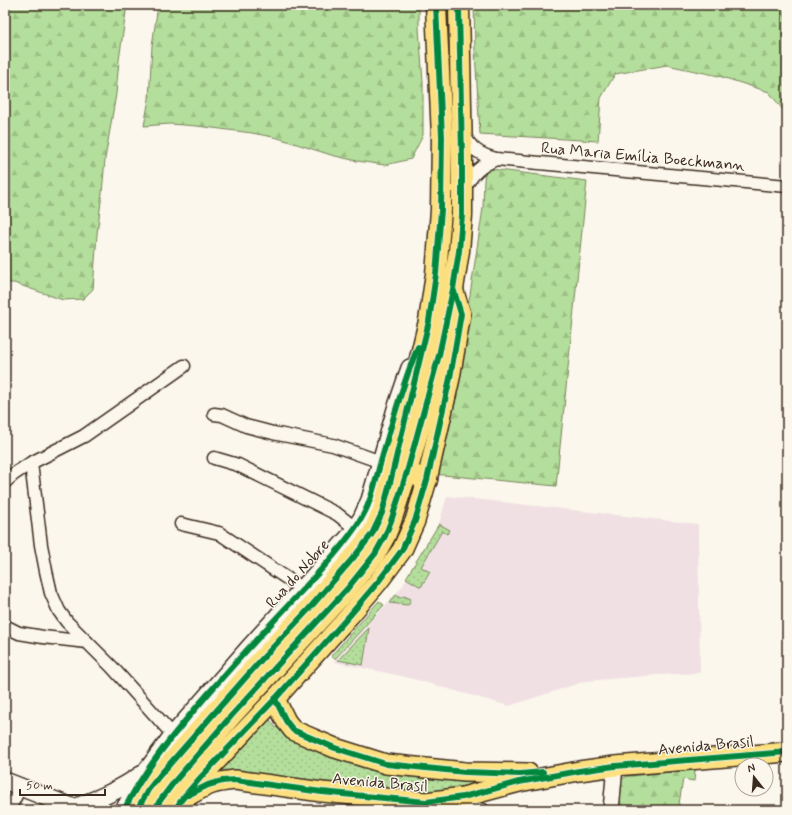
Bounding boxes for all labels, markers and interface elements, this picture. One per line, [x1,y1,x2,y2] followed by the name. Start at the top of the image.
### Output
[540,138,746,176] street label: Rua Maria Emília Boeckmann
[261,535,335,613] street label: Rua do Nobre
[657,731,755,761] street label: Avenida Brasil
[734,757,774,797] north arrow
[746,761,757,776] text: N
[331,768,429,798] street label: Avenida Brasil
[20,771,105,797] scale bar
[26,778,53,794] text: 50 m

